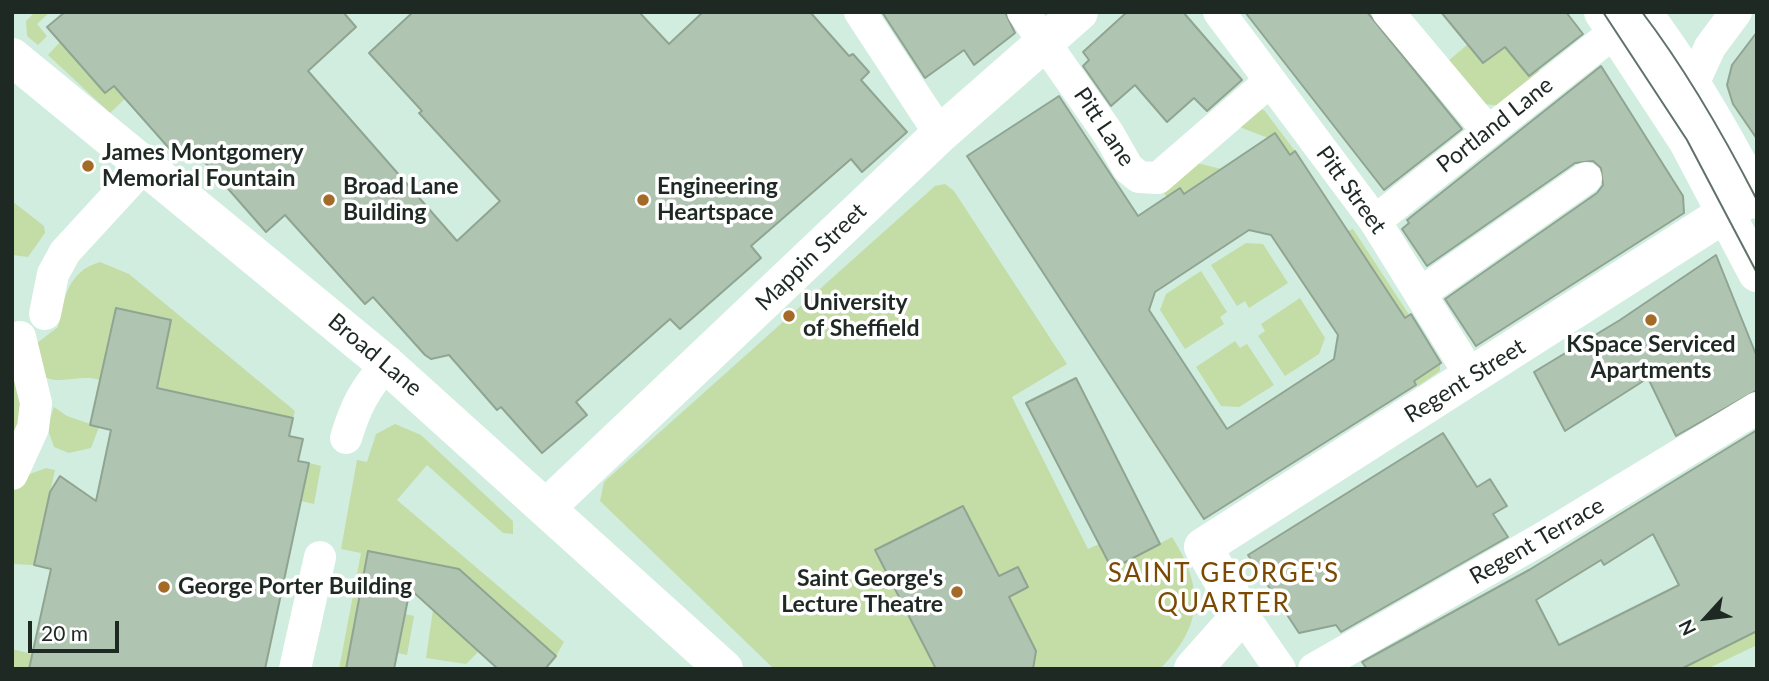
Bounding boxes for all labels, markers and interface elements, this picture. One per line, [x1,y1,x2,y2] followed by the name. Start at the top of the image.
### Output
[1432,71,1558,179] street label: Portland Lane
[1068,82,1140,172] street label: Pitt Lane
[102,139,304,193] place label: James Montgomery Memorial Fountain
[1310,141,1392,239] street label: Pitt Street
[80,158,96,174] marker: James Montgomery Memorial Fountain
[343,173,459,227] place label: Broad Lane Building
[657,173,778,227] place label: Engineering Heartspace
[321,192,337,208] marker: Broad Lane Building
[635,192,651,208] marker: Engineering Heartspace
[750,197,872,317] street label: Mappin Street
[803,289,920,343] place label: University of Sheffield
[322,308,428,402] street label: Broad Lane
[781,308,797,324] marker: University of Sheffield
[1643,312,1659,328] marker: KSpace Serviced Apartments
[1566,331,1736,385] place label: KSpace Serviced Apartments
[1400,333,1530,429] street label: Regent Street
[1465,491,1609,591] street label: Regent Terrace
[1110,558,1338,620] district label: SAINT GEORGE'S QUARTER
[781,565,943,619] place label: Saint George's Lecture Theatre
[178,573,412,601] place label: George Porter Building
[156,579,172,595] marker: George Porter Building
[1671,583,1741,653] north arrow
[949,584,965,600] marker: Saint George's Lecture Theatre
[32,608,122,652] scale bar
[1673,616,1700,640] text: N
[41,620,88,645] text: 20 m

